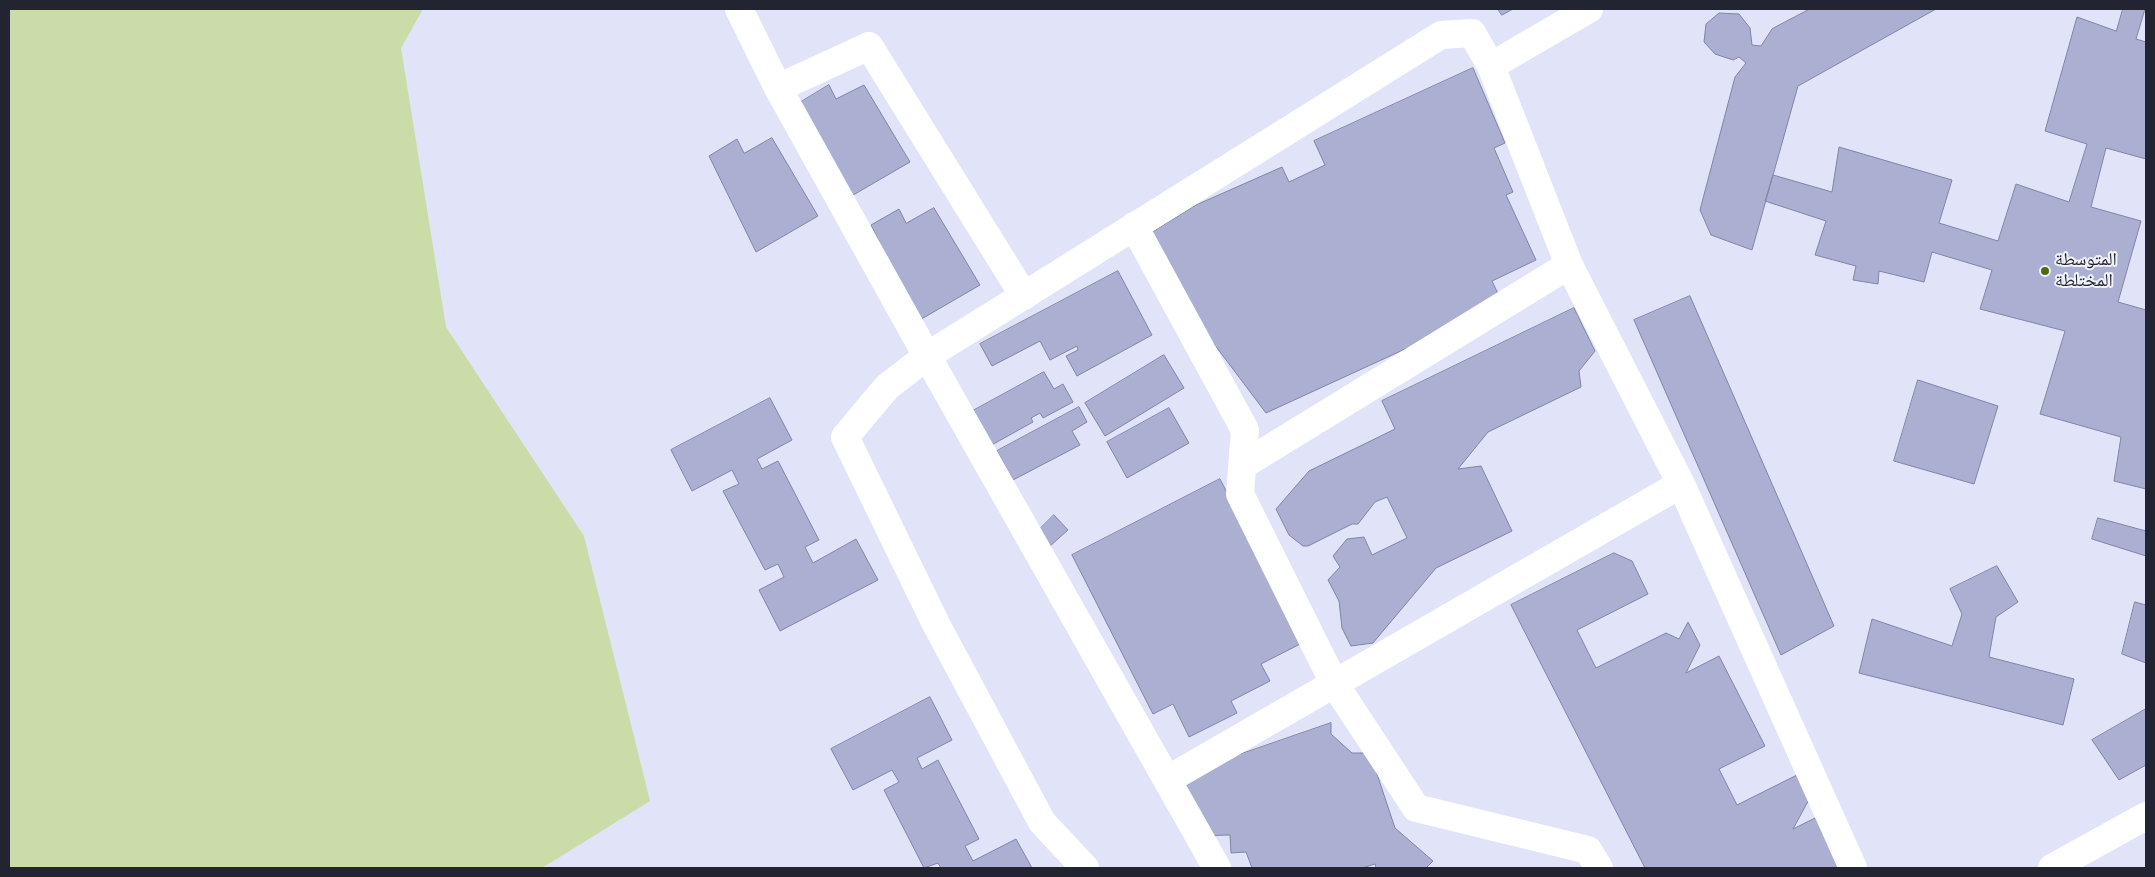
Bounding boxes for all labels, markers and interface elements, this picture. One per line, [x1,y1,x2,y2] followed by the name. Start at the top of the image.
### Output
[2055,250,2117,292] place label: المتوسطة المختلطة
[2039,265,2051,277] marker: المتوسطة المختلطة

